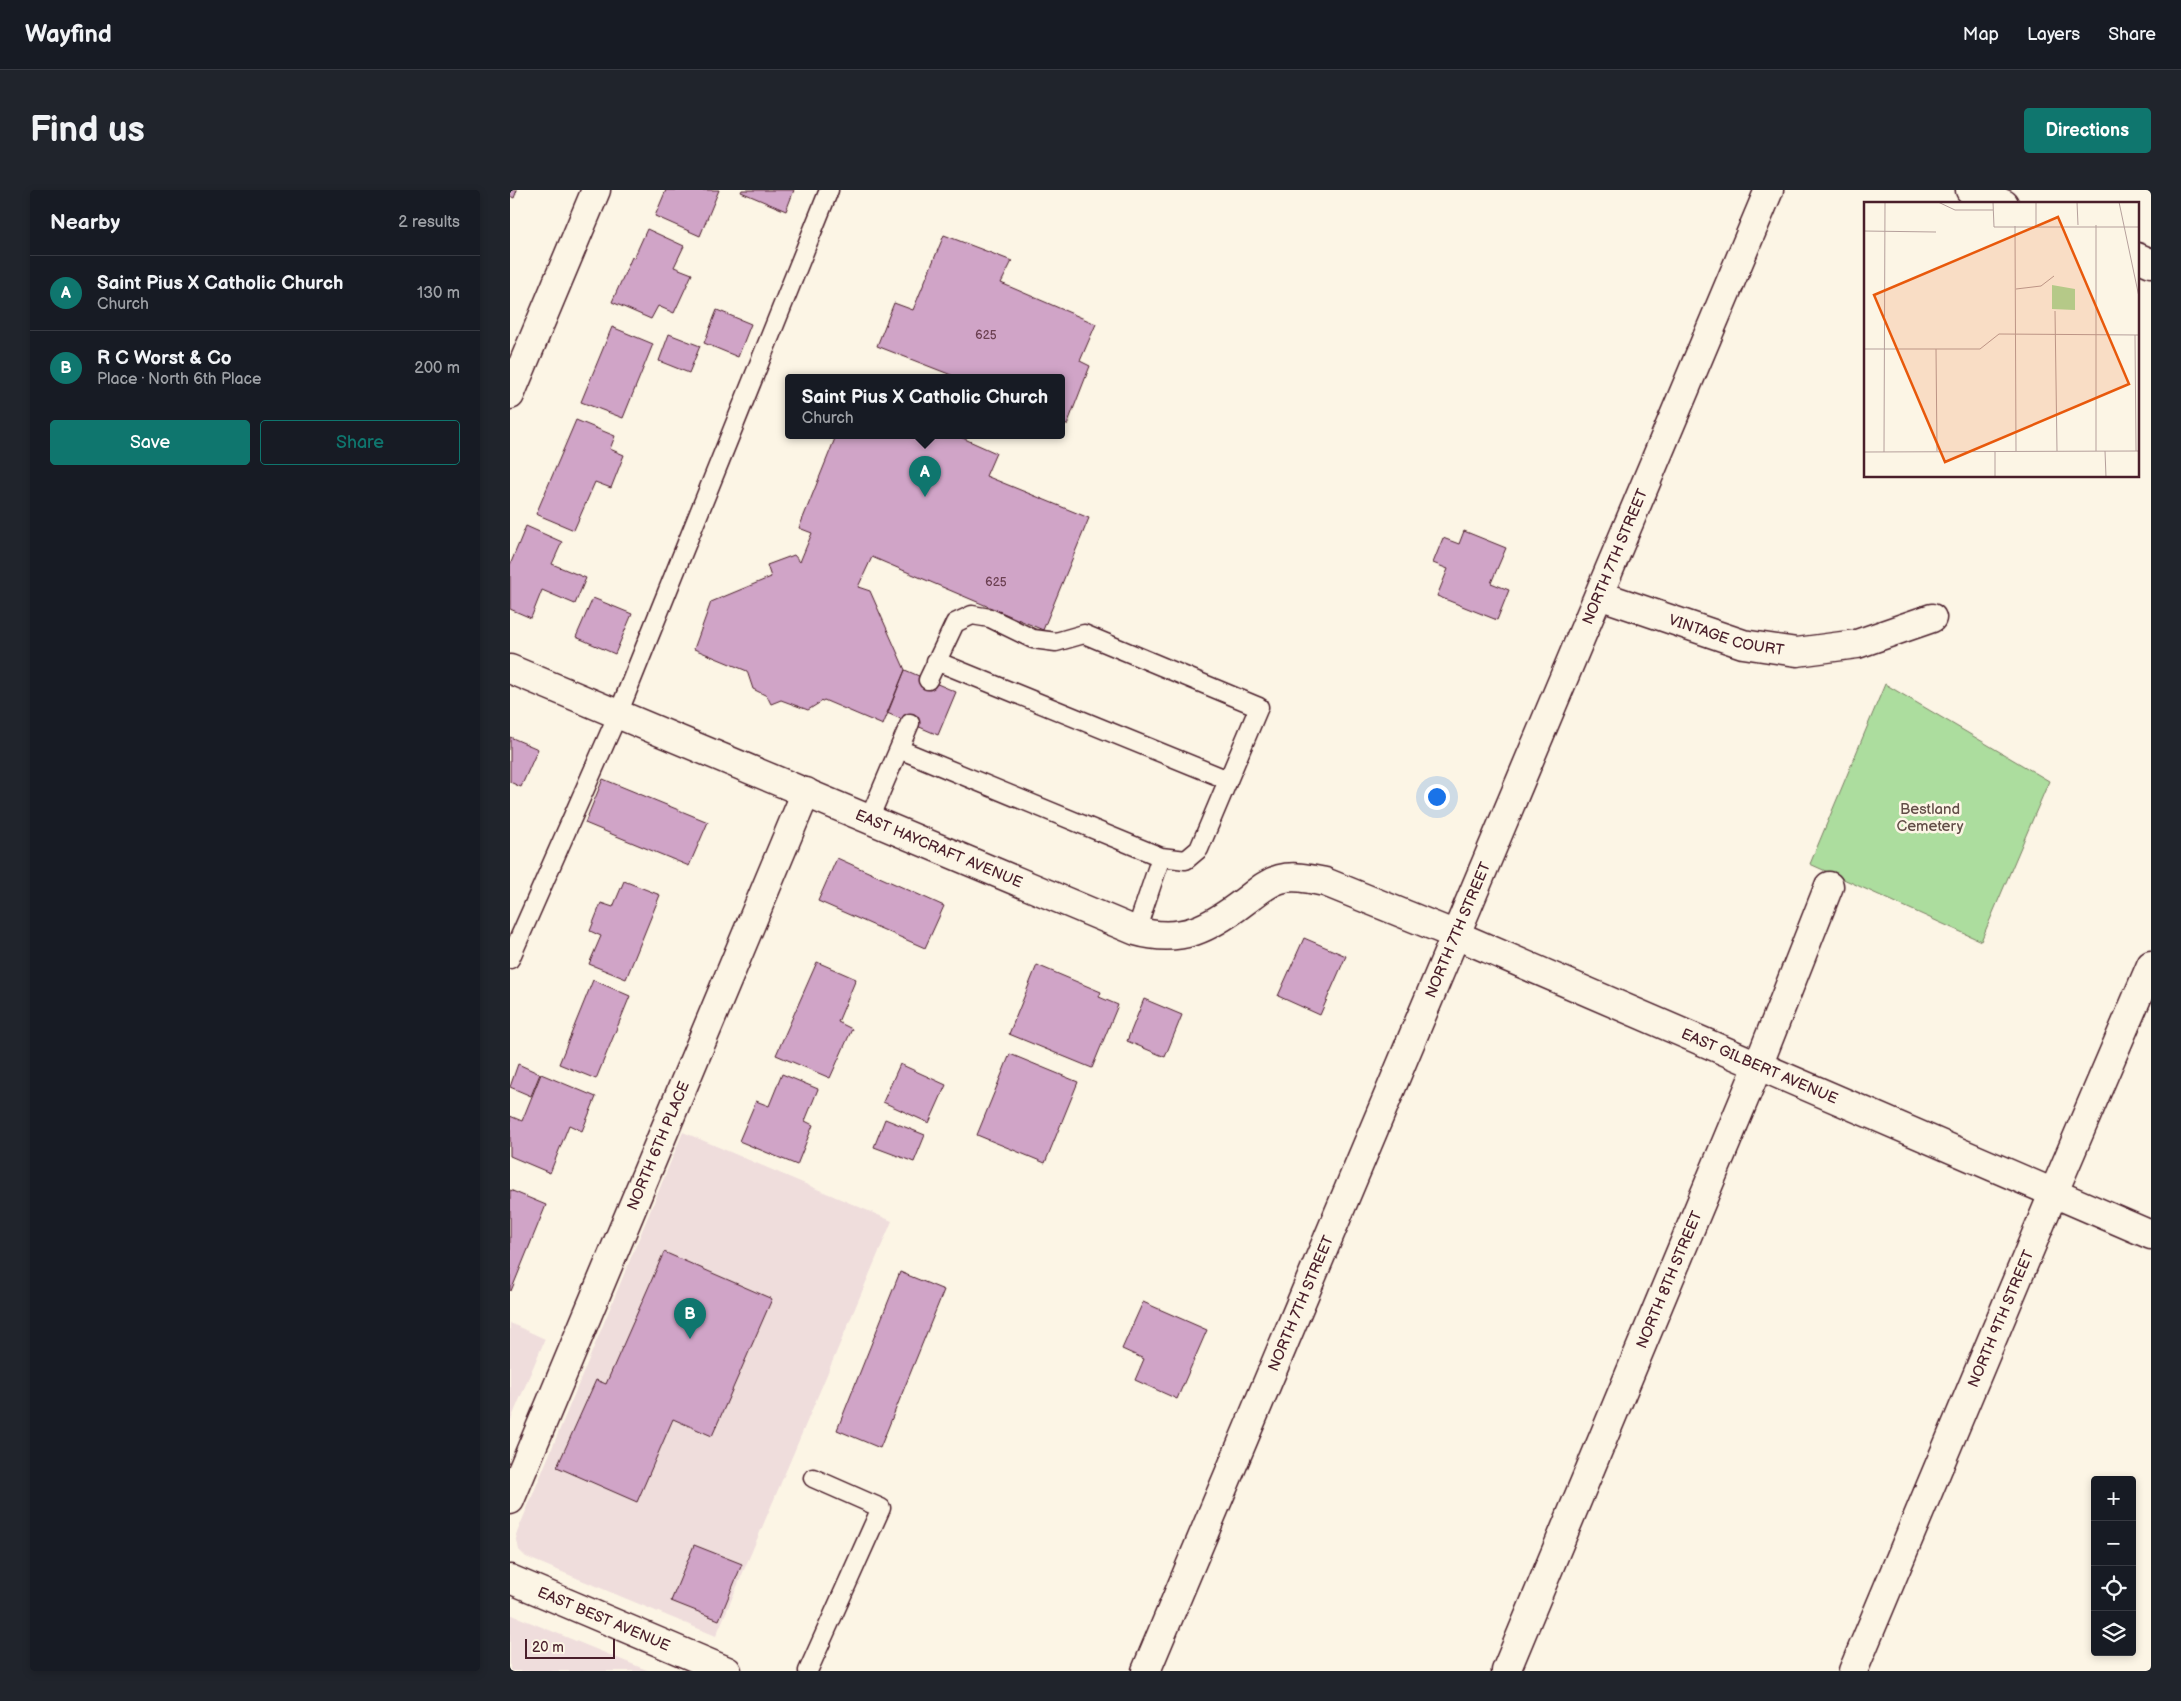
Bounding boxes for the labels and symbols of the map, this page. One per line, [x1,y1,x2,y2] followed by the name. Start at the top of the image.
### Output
[1864,202,2138,478] inset map
[975,328,997,343] house number: 625
[909,456,941,497] pin: A
[1578,486,1652,627] street label: NORTH 7TH STREET
[985,575,1007,590] house number: 625
[1666,610,1786,659] street label: VINTAGE COURT
[1424,784,1450,810] your location
[1897,800,1964,836] park label: Bestland Cemetery
[852,805,1026,892] street label: EAST HAYCRAFT AVENUE
[1421,859,1495,1001] street label: NORTH 7TH STREET
[1678,1024,1841,1108] street label: EAST GILBERT AVENUE
[623,1078,694,1213] street label: NORTH 6TH PLACE
[1632,1208,1706,1351] street label: NORTH 8TH STREET
[1264,1232,1338,1374] street label: NORTH 7TH STREET
[1963,1247,2038,1390] street label: NORTH 9TH STREET
[674,1298,706,1339] pin: B
[535,1582,673,1655] street label: EAST BEST AVENUE
[525,1636,615,1659] scale bar

